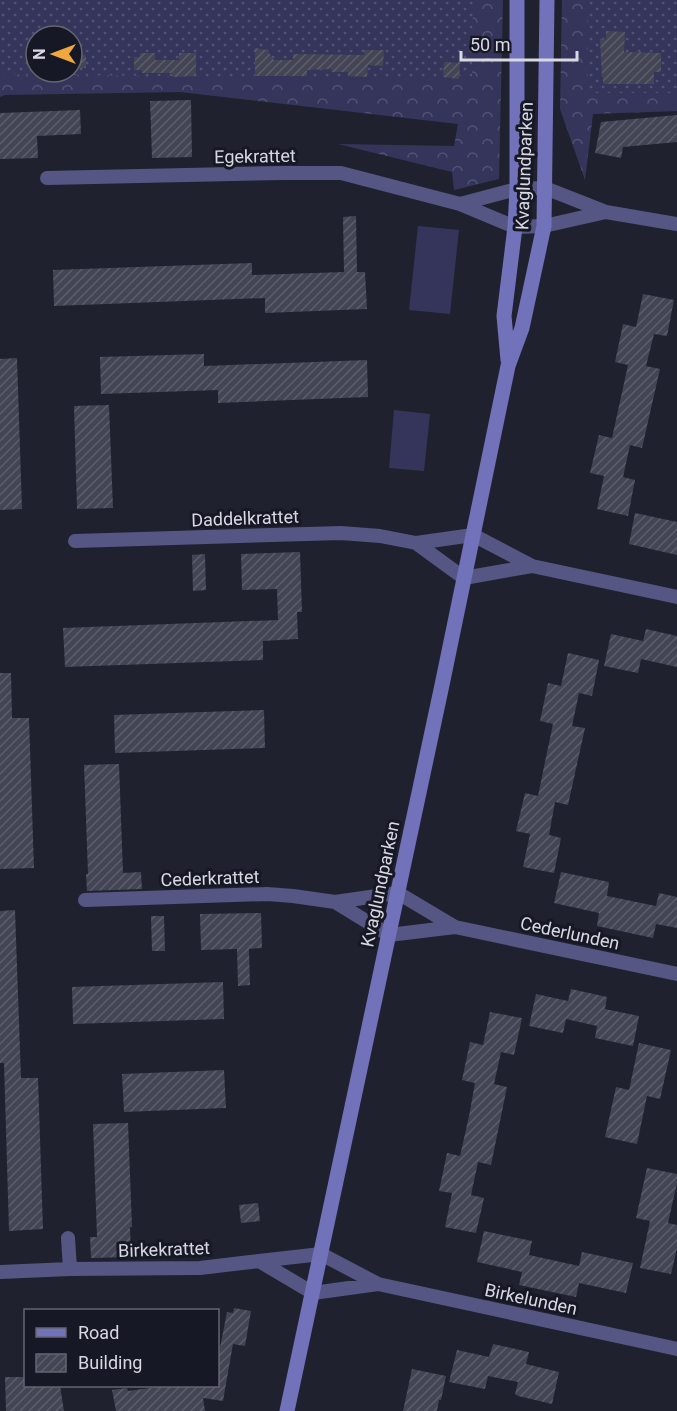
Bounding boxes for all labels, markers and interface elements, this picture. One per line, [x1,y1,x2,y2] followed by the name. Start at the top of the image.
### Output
[24,24,84,84] north arrow
[461,24,576,62] scale bar
[470,34,510,55] text: 50 m
[30,48,49,60] text: N
[511,102,537,230] street label: Kvaglundparken
[214,145,296,167] street label: Egekrattet
[191,506,299,530] street label: Daddelkrattet
[356,819,404,949] street label: Kvaglundparken
[160,866,260,890] street label: Cederkrattet
[518,912,622,954] street label: Cederlunden
[118,1237,210,1261] street label: Birkekrattet
[483,1279,579,1319] street label: Birkelunden
[24,1309,219,1387] legend
[78,1322,119,1343] text: Road
[78,1352,142,1373] text: Building

